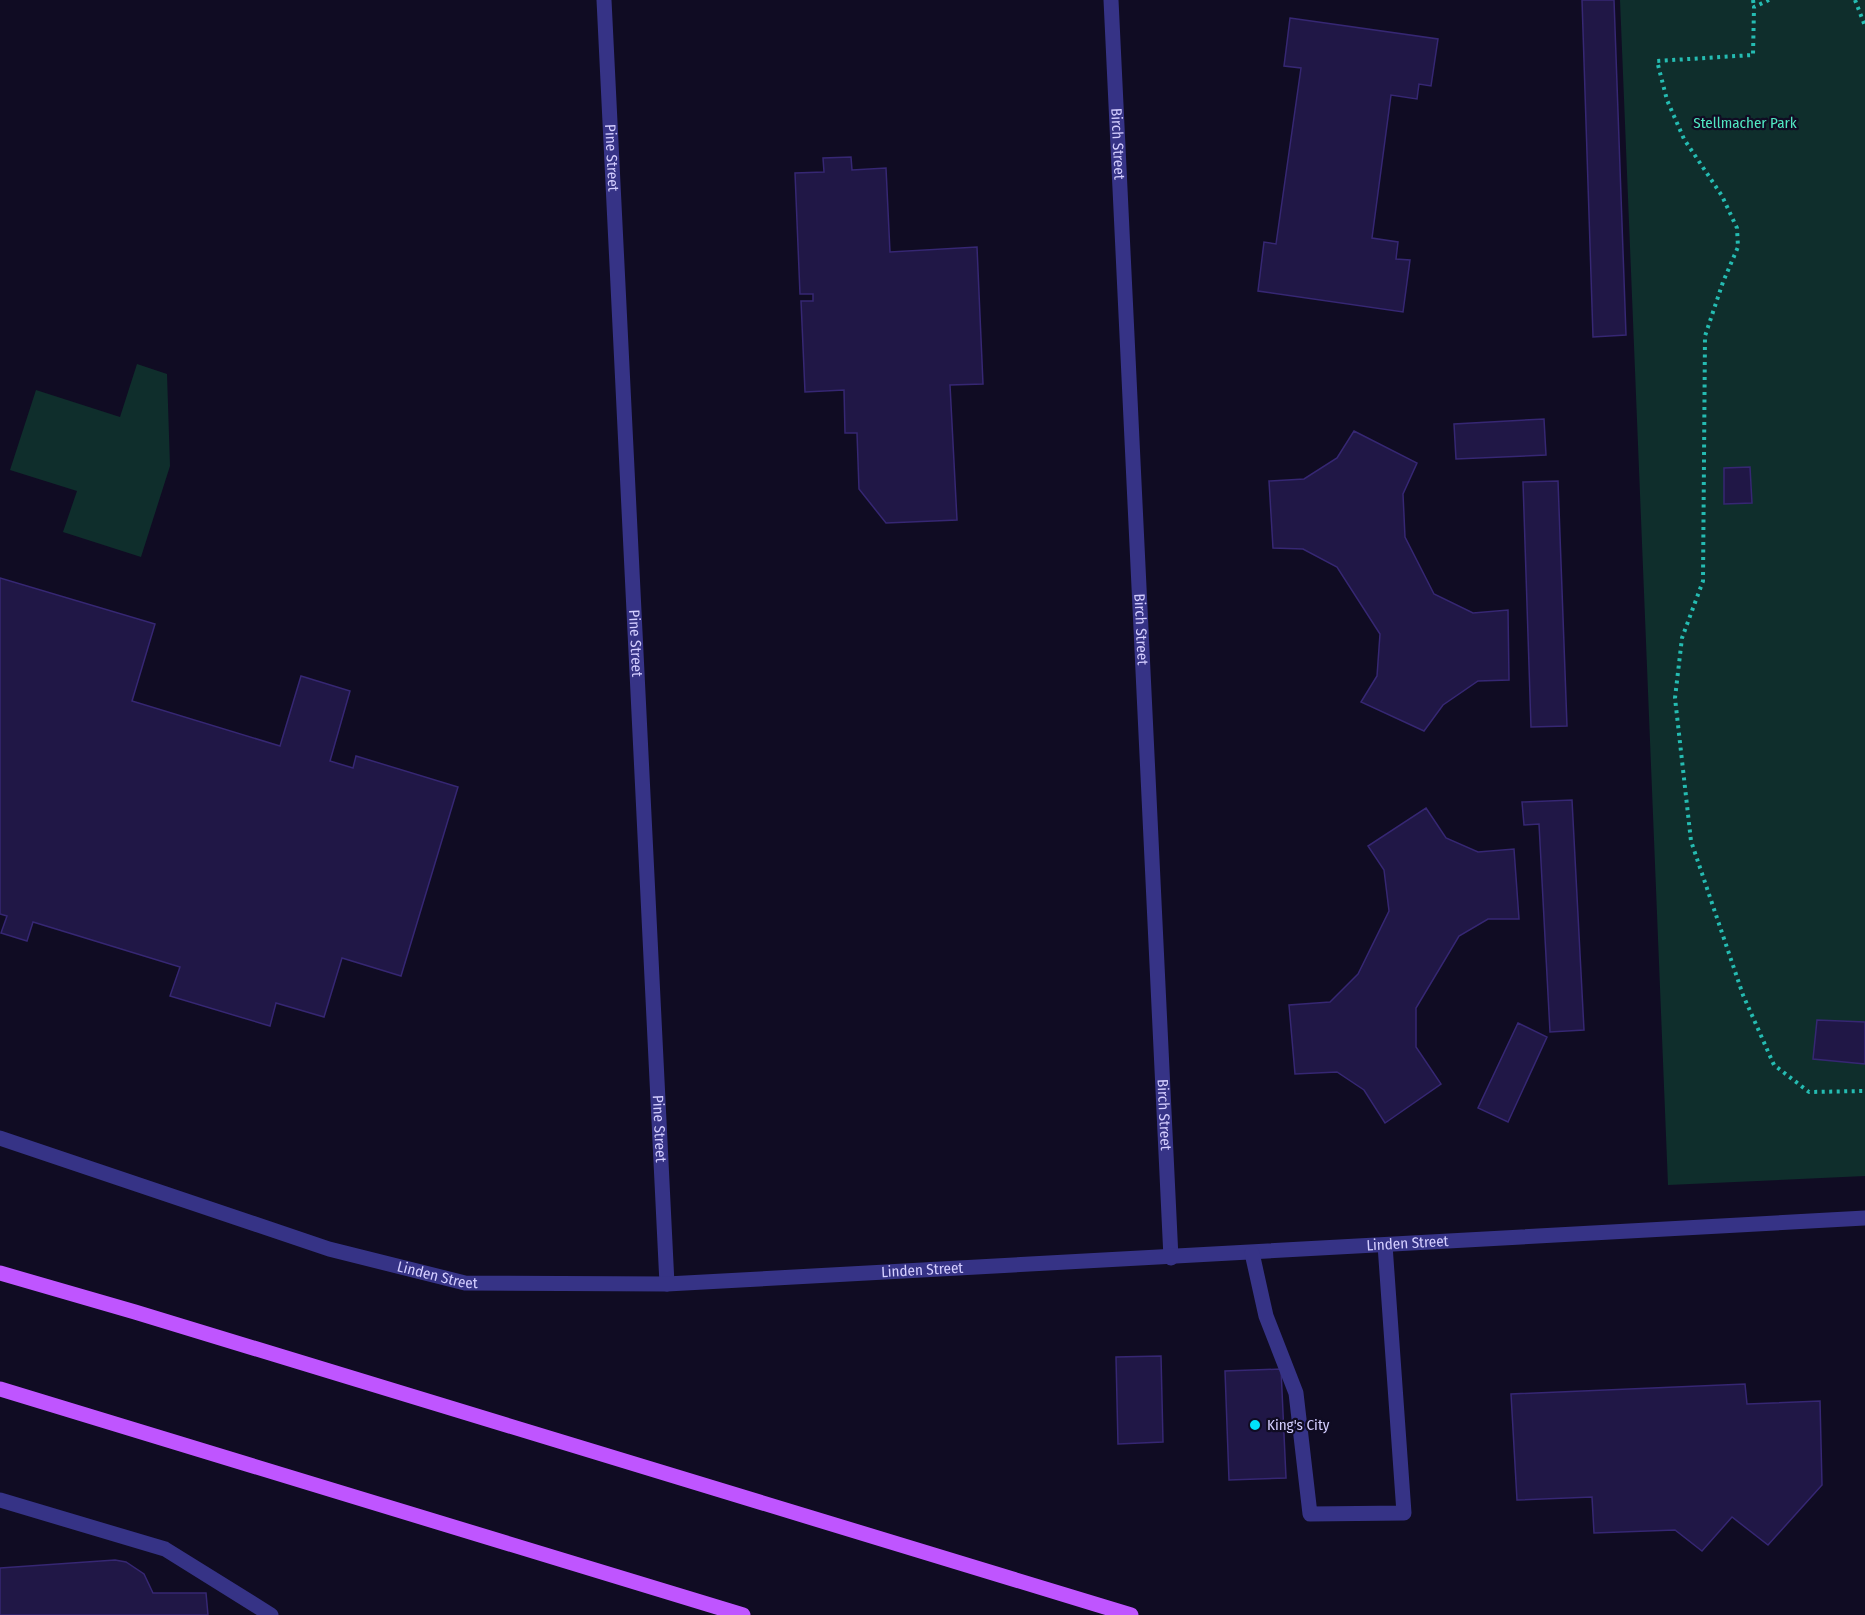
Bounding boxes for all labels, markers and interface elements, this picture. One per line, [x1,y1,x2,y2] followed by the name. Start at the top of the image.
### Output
[1107,108,1129,180] street label: Birch Street
[1693,114,1797,132] park label: Stellmacher Park
[601,124,622,192] street label: Pine Street
[1130,593,1152,666] street label: Birch Street
[625,609,646,677] street label: Pine Street
[1153,1079,1175,1151] street label: Birch Street
[649,1095,670,1163] street label: Pine Street
[1366,1232,1449,1254] street label: Linden Street
[395,1257,478,1292] street label: Linden Street
[881,1259,964,1281] street label: Linden Street
[1267,1416,1330,1434] place label: King's City
[1248,1418,1262,1432] marker: King's City

